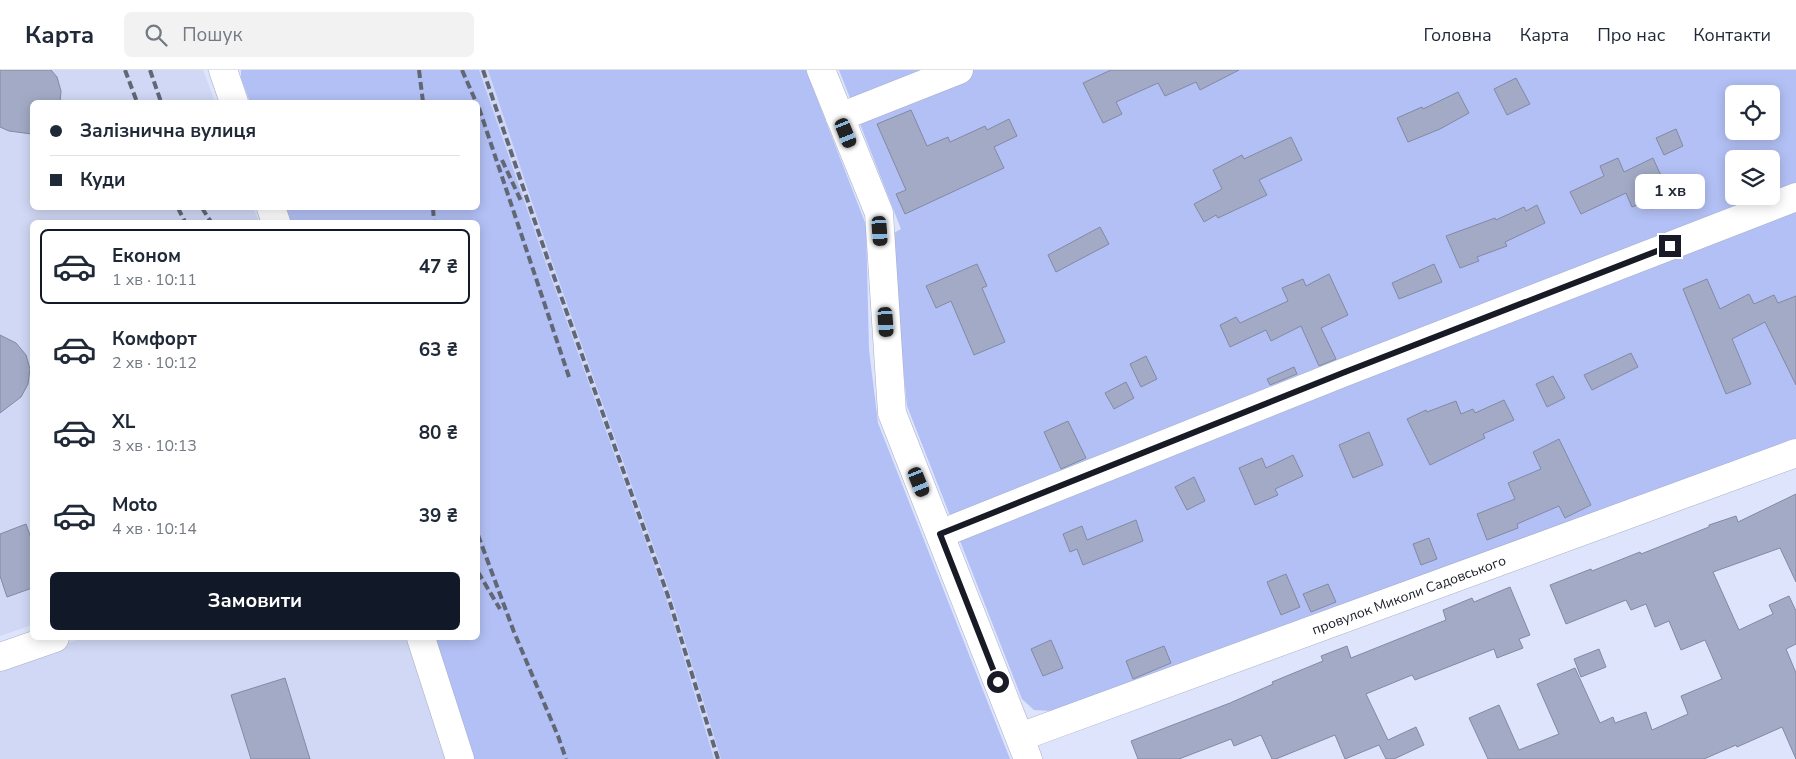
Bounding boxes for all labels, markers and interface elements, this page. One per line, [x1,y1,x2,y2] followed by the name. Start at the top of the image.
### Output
[124,12,474,57] search box
[25,19,94,51] text: Карта
[142,21,170,49] icon: search
[182,22,242,48] text: Пошук
[1423,23,1492,47] text: Головна
[1520,23,1569,47] text: Карта
[1597,23,1665,47] text: Про нас
[1693,23,1771,47] text: Контакти
[1725,85,1780,205] map controls
[1725,85,1780,140] button: locate
[833,116,858,150] car
[80,118,256,144] text: Залізнична вулиця
[1725,150,1780,205] button: layers
[80,167,126,193] text: Куди
[1635,174,1705,208] callout: 1 хв
[1654,180,1686,202] text: 1 хв
[871,216,888,246] car
[1659,235,1681,257] route end
[112,243,181,269] text: Економ
[52,244,97,289] icon: car
[419,254,458,280] text: 47 ₴
[112,269,197,291] text: 1 хв · 10:11
[877,307,894,337] car
[112,326,197,352] text: Комфорт
[52,327,97,372] icon: car
[419,337,458,363] text: 63 ₴
[112,352,197,374] text: 2 хв · 10:12
[112,409,135,435] text: XL
[52,410,97,455] icon: car
[419,420,458,446] text: 80 ₴
[112,435,197,457] text: 3 хв · 10:13
[906,465,931,499] car
[112,492,158,518] text: Moto
[52,493,97,538] icon: car
[419,503,458,529] text: 39 ₴
[112,518,197,540] text: 4 хв · 10:14
[1309,551,1509,639] street label: провулок Миколи Садовського
[50,572,460,630] button: Замовити
[987,671,1009,693] route start

